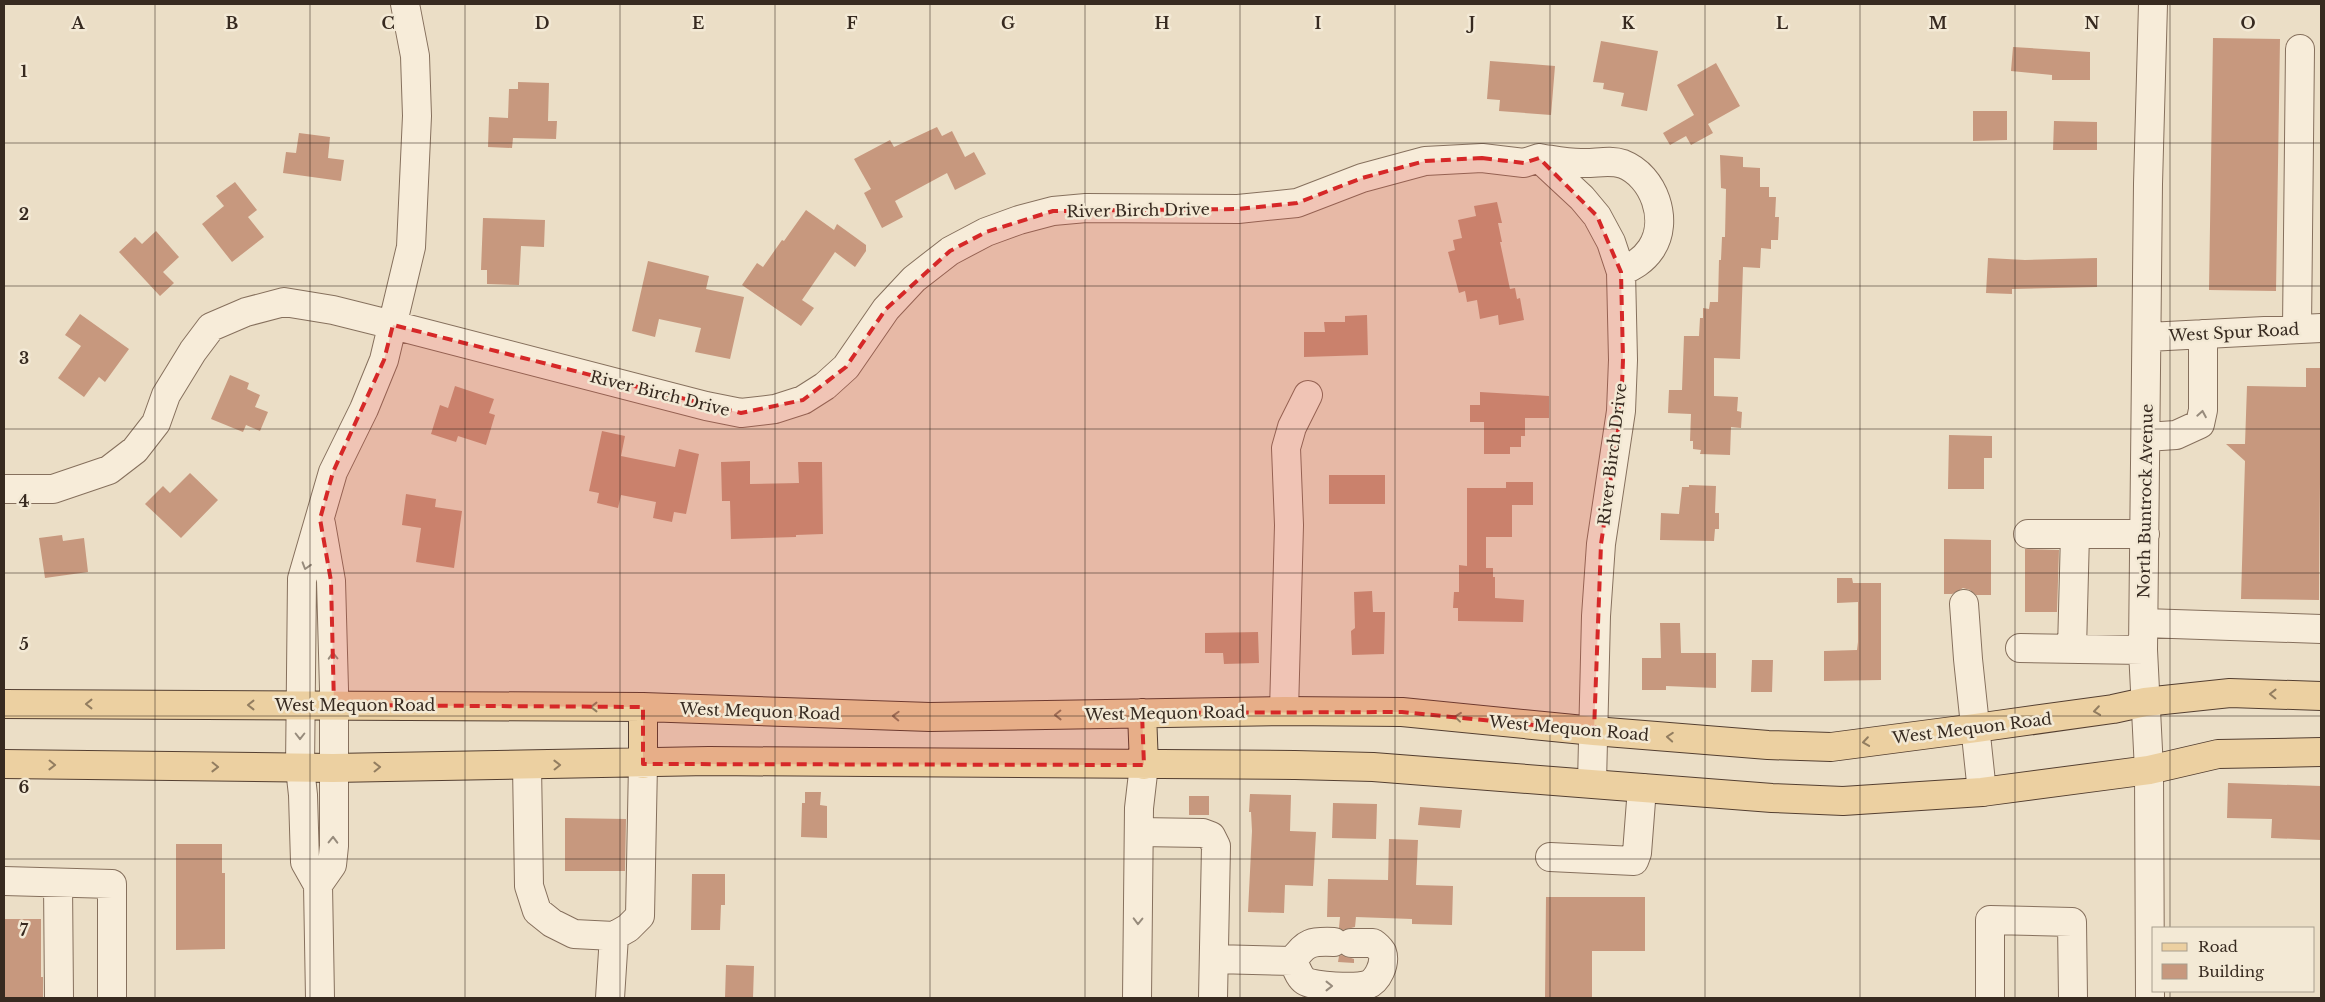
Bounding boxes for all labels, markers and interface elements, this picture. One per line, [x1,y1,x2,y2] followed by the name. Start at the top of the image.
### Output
[71,13,86,33] text: A
[226,13,239,33] text: B
[381,13,395,33] text: C
[535,13,549,33] text: D
[692,13,704,33] text: E
[846,13,858,33] text: F
[1001,13,1015,33] text: G
[1154,13,1170,33] text: H
[1315,13,1322,33] text: I
[1466,13,1475,33] text: J
[1621,13,1635,33] text: K
[1776,13,1788,33] text: L
[1929,13,1947,33] text: M
[2084,13,2100,33] text: N
[2240,13,2256,33] text: O
[21,61,28,81] text: 1
[1066,199,1210,221] street label: River Birch Drive
[19,204,29,224] text: 2
[2167,319,2300,345] street label: West Spur Road
[19,348,29,368] text: 3
[588,366,732,420] street label: River Birch Drive
[1593,382,1631,526] street label: River Birch Drive
[2133,403,2157,599] street label: North Buntrock Avenue
[2196,410,2206,419] one-way arrow
[19,491,29,511] text: 4
[302,561,312,570] one-way arrow
[19,634,29,654] text: 5
[328,652,338,660] one-way arrow
[2268,689,2276,699] one-way arrow
[274,695,436,715] street label: West Mequon Road
[678,698,841,724] street label: West Mequon Road
[84,699,92,709] one-way arrow
[247,700,254,710] one-way arrow
[590,702,598,712] one-way arrow
[1083,702,1246,724] street label: West Mequon Road
[2092,705,2100,716] one-way arrow
[1890,708,2053,748] street label: West Mequon Road
[891,710,899,721] one-way arrow
[1054,710,1062,720] one-way arrow
[1487,711,1650,745] street label: West Mequon Road
[1454,712,1462,723] one-way arrow
[295,732,305,740] one-way arrow
[1666,732,1674,743] one-way arrow
[1862,736,1871,746] one-way arrow
[49,760,57,770] one-way arrow
[554,760,562,770] one-way arrow
[212,762,219,772] one-way arrow
[374,762,382,772] one-way arrow
[19,777,30,797] text: 6
[328,836,339,844] one-way arrow
[1133,918,1143,925] one-way arrow
[20,920,29,940] text: 7
[2152,927,2315,992] legend
[2198,937,2238,956] text: Road
[2198,962,2265,981] text: Building
[1326,981,1334,991] one-way arrow

